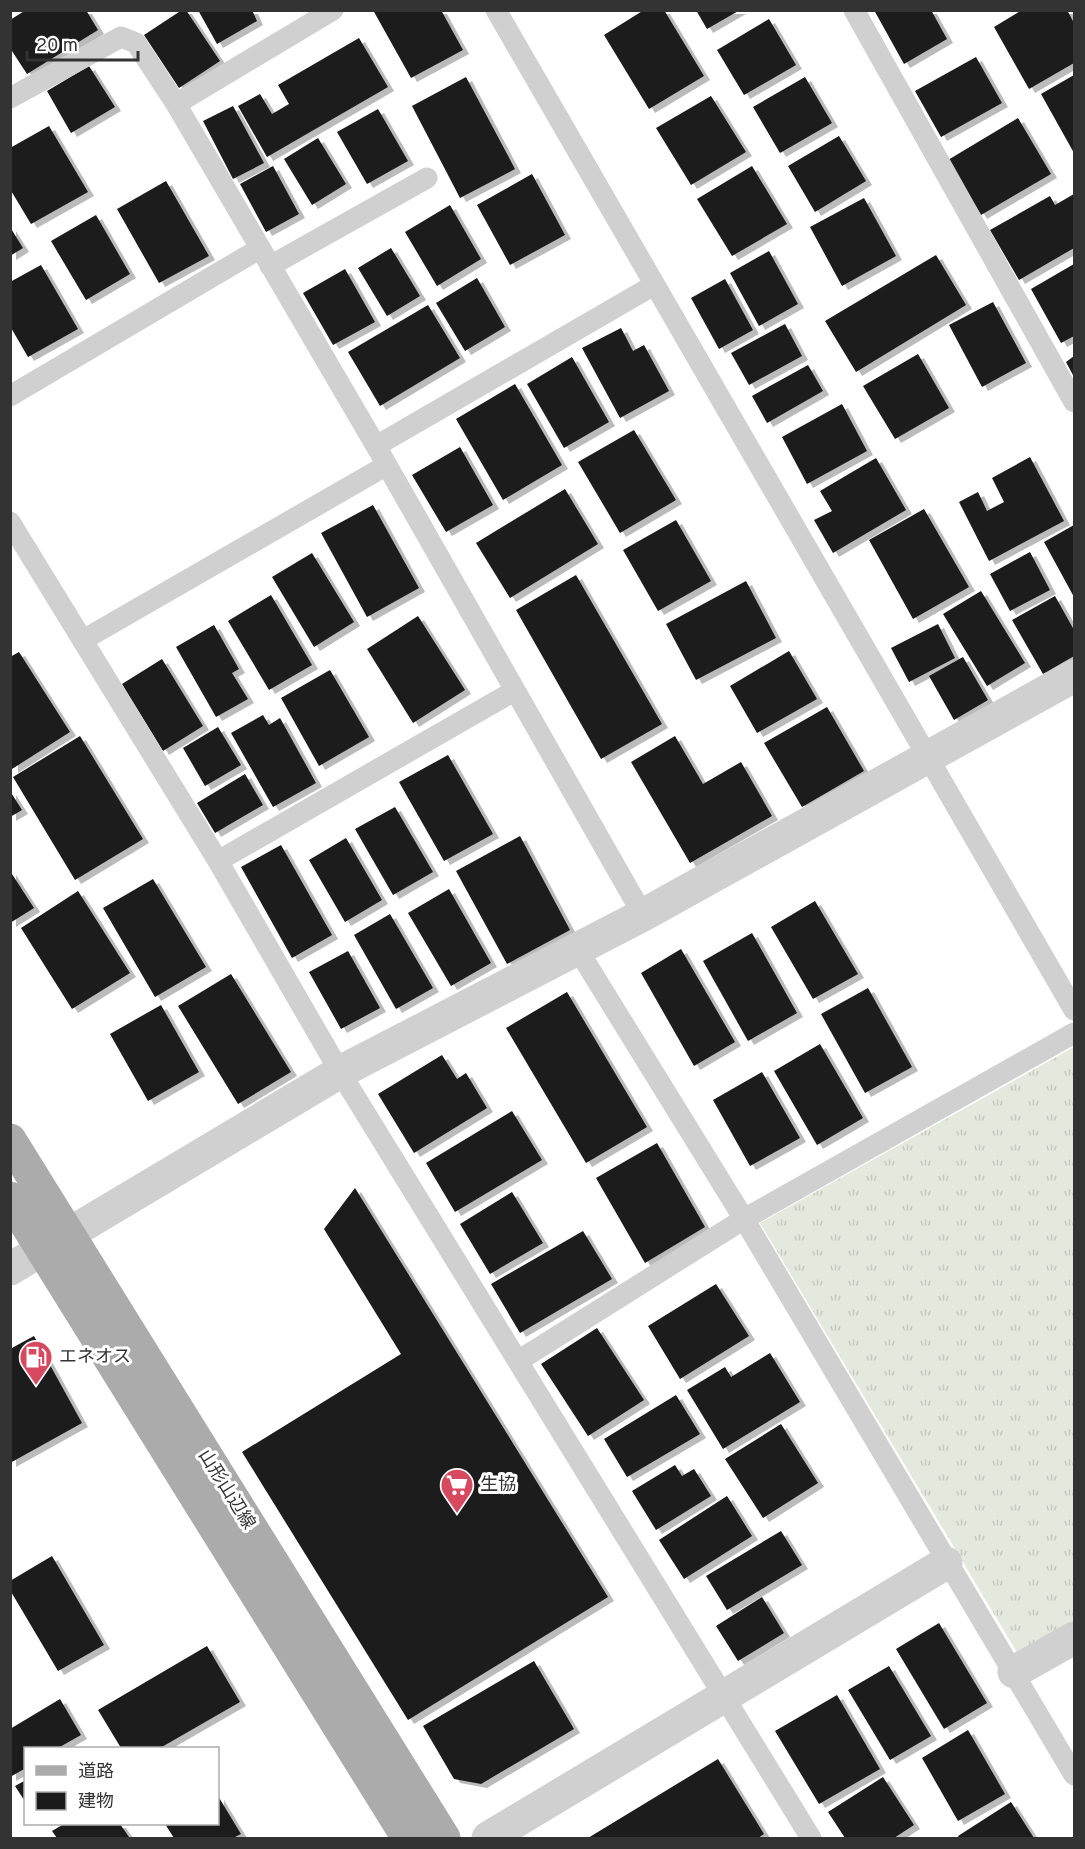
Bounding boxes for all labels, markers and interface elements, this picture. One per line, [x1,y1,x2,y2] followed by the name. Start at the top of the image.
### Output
[27,24,138,62] scale bar
[36,35,78,58] text: 20 m
[18,1339,54,1386] fuel station icon: エネオス
[59,1346,131,1369] place label: エネオス
[192,1446,260,1534] street label: 山形山辺線
[439,1467,475,1514] supermarket icon: 生協
[480,1474,516,1497] place label: 生協
[24,1747,219,1825] legend
[78,1761,114,1784] text: 道路
[78,1791,114,1814] text: 建物

